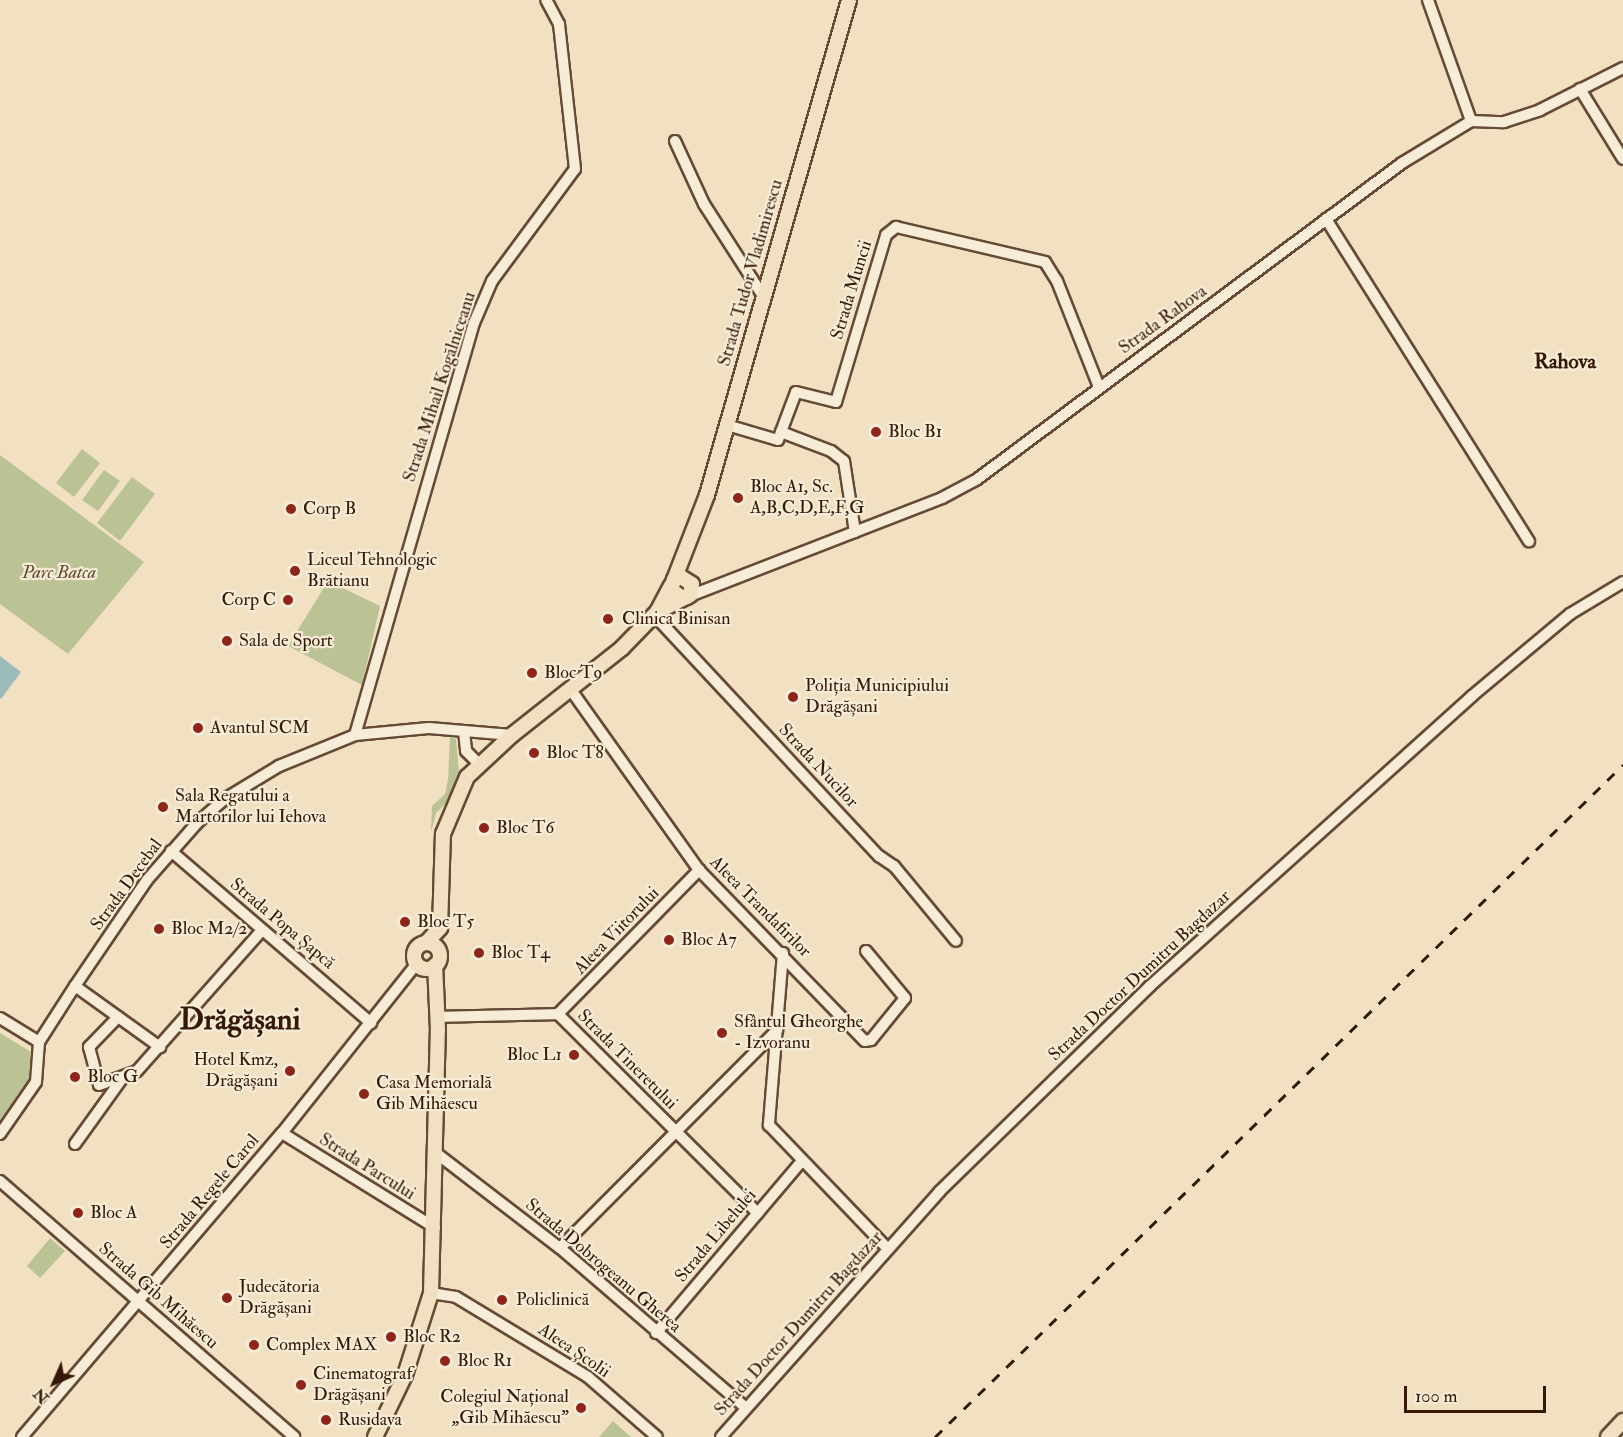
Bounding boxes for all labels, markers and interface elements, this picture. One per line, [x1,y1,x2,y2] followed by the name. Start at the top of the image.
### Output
[714,177,788,369] street label: Strada Tudor Vladimirescu
[827,238,877,342] street label: Strada Muncii
[1115,281,1211,359] street label: Strada Rahova
[399,289,481,485] street label: Strada Mihail Kogălniceanu
[1534,349,1596,375] district label: Rahova
[888,421,942,443] place label: Bloc B1
[869,425,883,439] marker: Bloc B1
[750,477,864,520] place label: Bloc A1, Sc. A,B,C,D,E,F,G
[731,491,745,505] marker: Bloc A1, Sc. A,B,C,D,E,F,G
[303,498,356,520] place label: Corp B
[284,502,298,516] marker: Corp B
[307,550,437,592] place label: Liceul Tehnologic Brătianu
[22,562,96,584] park label: Parc Batca
[288,564,302,578] marker: Liceul Tehnologic Brătianu
[221,589,276,611] place label: Corp C
[281,593,295,607] marker: Corp C
[622,608,730,630] place label: Clinica Binisan
[599,610,617,628] marker: Clinica Binisan
[239,630,333,652] place label: Sala de Sport
[220,634,234,648] marker: Sala de Sport
[544,662,603,684] place label: Bloc T9
[525,666,539,680] marker: Bloc T9
[805,676,949,718] place label: Poliția Municipiului Drăgășani
[786,690,800,704] marker: Poliția Municipiului Drăgășani
[210,717,309,739] place label: Avantul SCM
[774,720,862,812] street label: Strada Nucilor
[191,721,205,735] marker: Avantul SCM
[546,742,604,764] place label: Bloc T8
[527,746,541,760] marker: Bloc T8
[175,786,326,828] place label: Sala Regatului a Martorilor lui Iehova
[156,800,170,814] marker: Sala Regatului a Martorilor lui Iehova
[496,817,554,839] place label: Bloc T6
[477,821,491,835] marker: Bloc T6
[87,835,167,935] street label: Strada Decebal
[705,852,815,962] street label: Aleea Trandafirilor
[225,874,339,974] street label: Strada Popa Șapcă
[570,883,664,979] street label: Aleea Viitorului
[1045,886,1235,1066] street label: Strada Doctor Dumitru Bagdazar
[417,911,474,933] place label: Bloc T5
[398,915,412,929] marker: Bloc T5
[171,918,247,940] place label: Bloc M2/2
[152,922,166,936] marker: Bloc M2/2
[681,929,737,951] place label: Bloc A7
[662,933,676,947] marker: Bloc A7
[491,942,550,964] place label: Bloc T4
[472,946,486,960] marker: Bloc T4
[179,1002,301,1038] district label: Drăgășani
[572,1005,682,1115] street label: Strada Tineretului
[734,1012,863,1054] place label: Sfântul Gheorghe - Izvoranu
[715,1026,729,1040] marker: Sfântul Gheorghe - Izvoranu
[507,1044,562,1066] place label: Bloc L1
[567,1048,581,1062] marker: Bloc L1
[194,1050,278,1092] place label: Hotel Kmz, Drăgășani
[283,1064,297,1078] marker: Hotel Kmz, Drăgășani
[87,1066,138,1088] place label: Bloc G
[68,1070,82,1084] marker: Bloc G
[376,1073,492,1116] place label: Casa Memorială Gib Mihăescu
[357,1087,371,1101] marker: Casa Memorială Gib Mihăescu
[315,1129,419,1205] street label: Strada Parcului
[156,1130,264,1254] street label: Strada Regele Carol
[671,1185,761,1287] street label: Strada Libelulei
[521,1194,685,1338] street label: Strada Dobrogeanu Gherea
[90,1202,137,1224] place label: Bloc A
[71,1206,85,1220] marker: Bloc A
[710,1227,888,1421] street label: Strada Doctor Dumitru Bagdazar
[94,1238,222,1354] street label: Strada Gib Mihăescu
[239,1277,320,1320] place label: Judecătoria Drăgășani
[516,1289,589,1311] place label: Policlinică
[220,1291,234,1305] marker: Judecătoria Drăgășani
[493,1291,511,1309] marker: Policlinică
[534,1319,614,1383] street label: Aleea Școlii
[403,1326,461,1348] place label: Bloc R2
[384,1330,398,1344] marker: Bloc R2
[266,1334,377,1356] place label: Complex MAX
[247,1338,261,1352] marker: Complex MAX
[457,1350,512,1372] place label: Bloc R1
[24,1353,84,1413] north arrow
[438,1354,452,1368] marker: Bloc R1
[313,1364,412,1406] place label: Cinematograf Drăgășani
[1407,1374,1550,1412] scale bar
[294,1378,308,1392] marker: Cinematograf Drăgășani
[29,1384,53,1408] text: N
[1415,1385,1458,1408] text: 100 m
[440,1387,569,1430] place label: Colegiul Național „Gib Mihăescu”
[574,1401,588,1415] marker: Colegiul Național „Gib Mihăescu”
[338,1409,402,1431] place label: Rusidava
[319,1413,333,1427] marker: Rusidava

